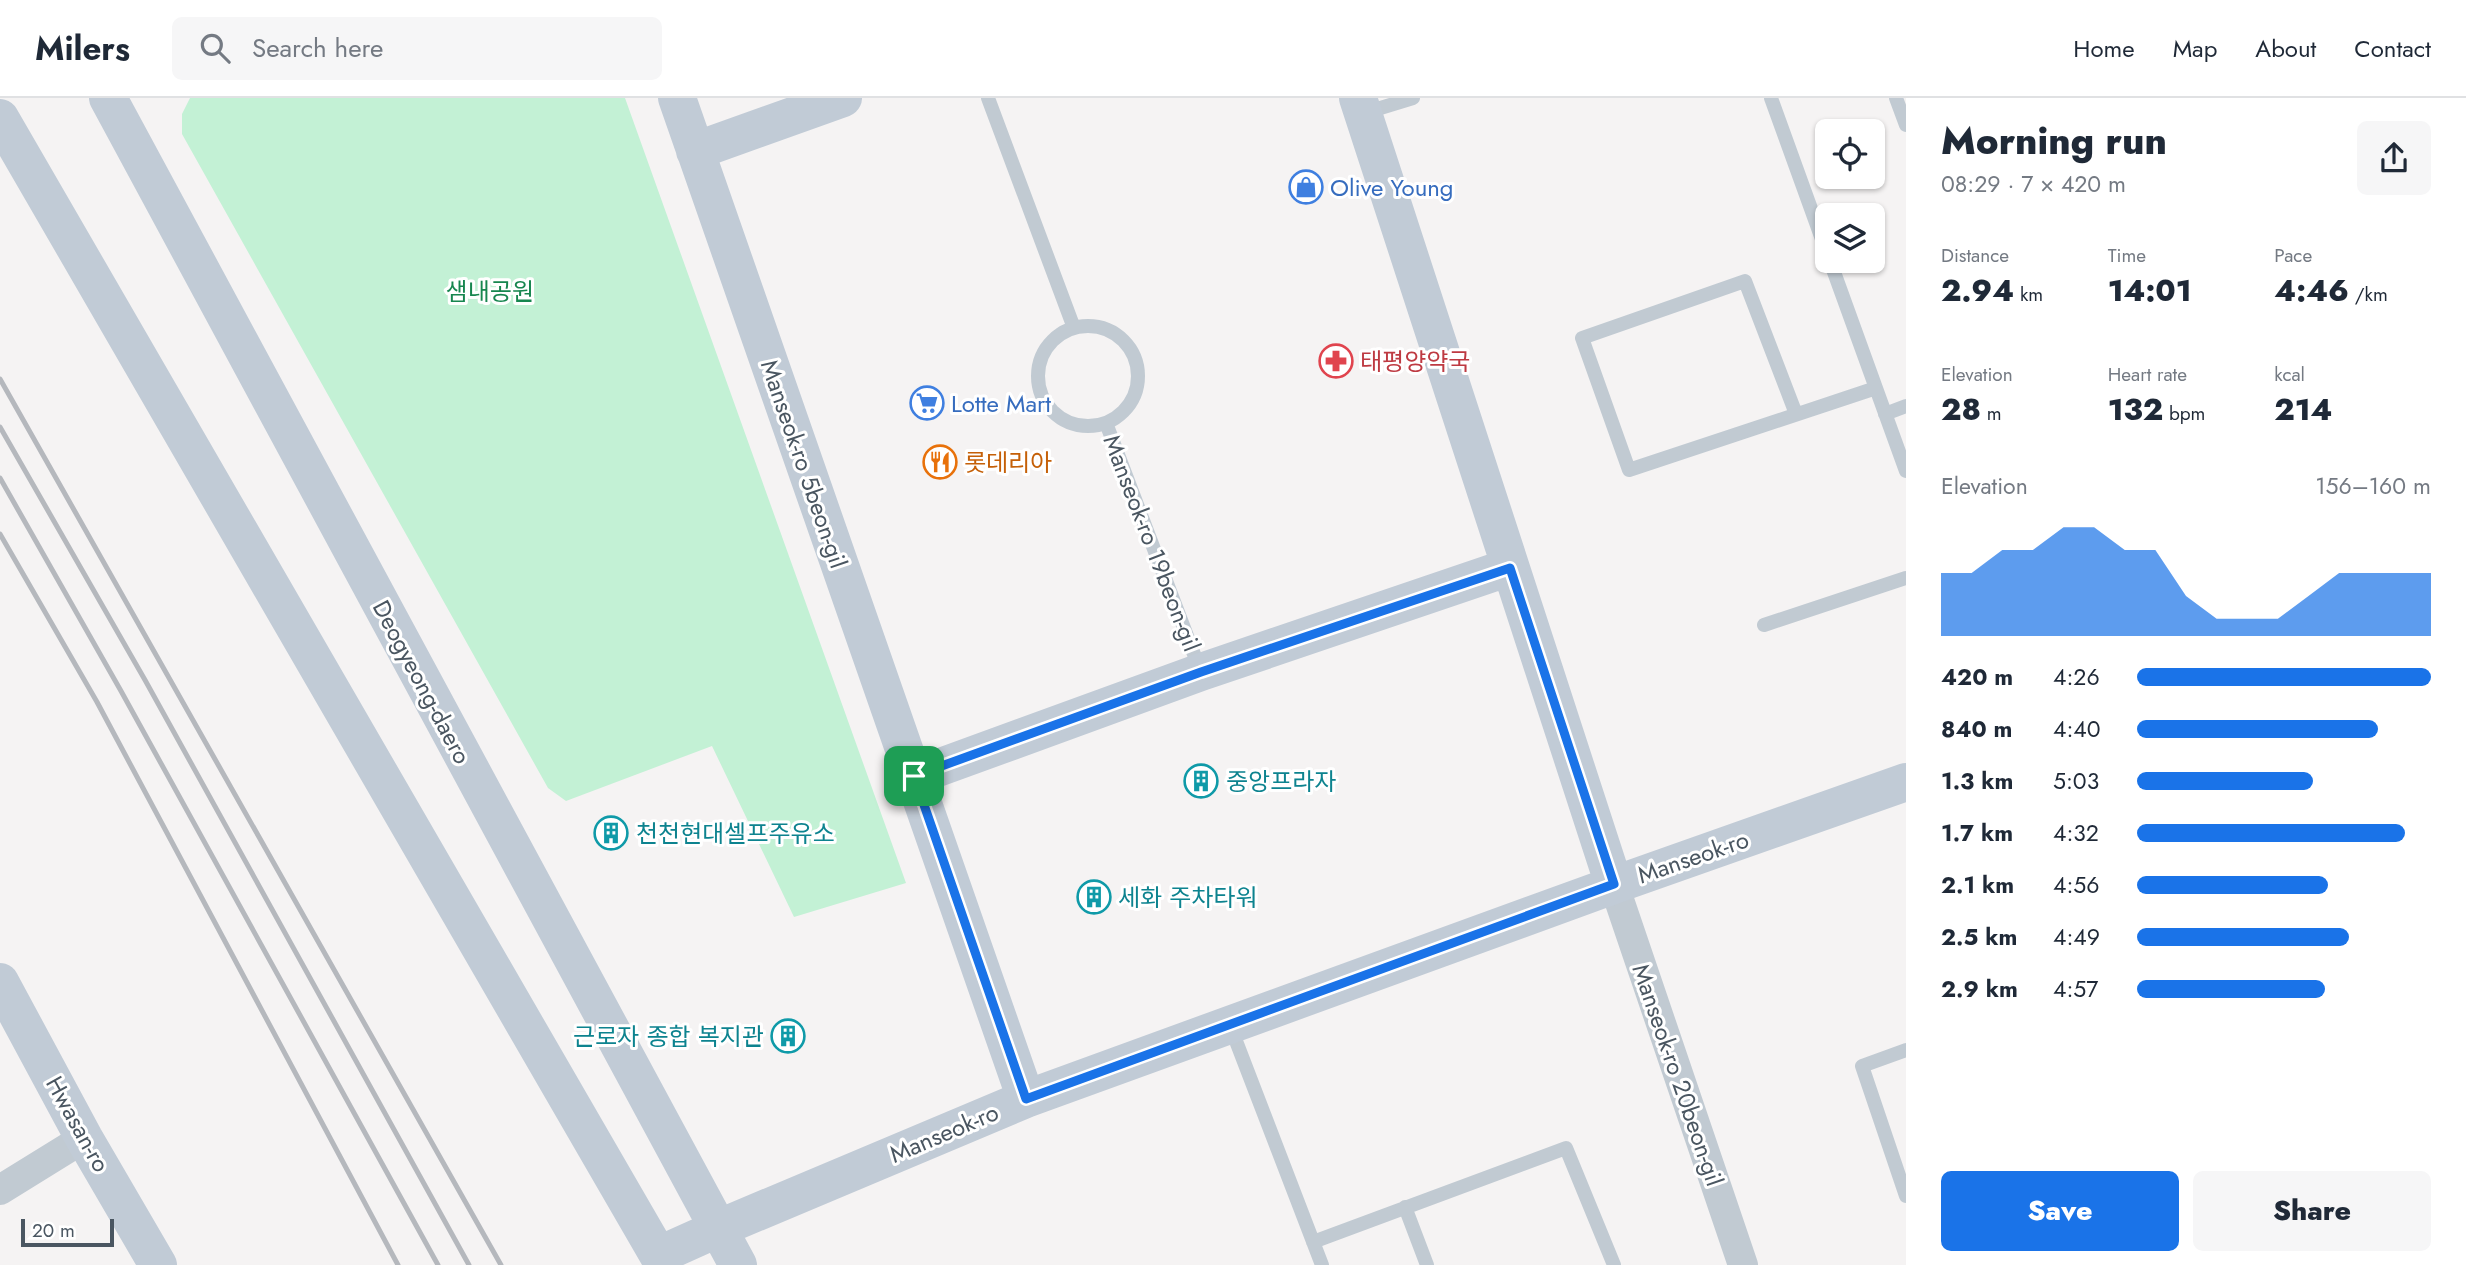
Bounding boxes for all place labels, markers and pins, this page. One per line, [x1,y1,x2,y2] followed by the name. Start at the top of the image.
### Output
[1287,168,1325,206] shop icon: Olive Young
[1330,170,1454,205] place label: Olive Young
[1317,342,1355,380] pharmacy icon: 태평양약국
[1360,344,1470,379] place label: 태평양약국
[908,384,946,422] supermarket icon: Lotte Mart
[951,386,1051,421] place label: Lotte Mart
[921,443,959,481] restaurant icon: 롯데리아
[964,445,1052,480] place label: 롯데리아
[884,746,944,806] pin
[1182,762,1220,800] building icon: 중앙프라자
[1226,764,1336,799] place label: 중앙프라자
[592,814,630,852] building icon: 천천현대셀프주유소
[636,816,835,851] place label: 천천현대셀프주유소
[1075,878,1113,916] building icon: 세화 주차타워
[1118,880,1258,915] place label: 세화 주차타워
[769,1017,807,1055] building icon: 근로자 종합 복지관
[573,1019,764,1054] place label: 근로자 종합 복지관

